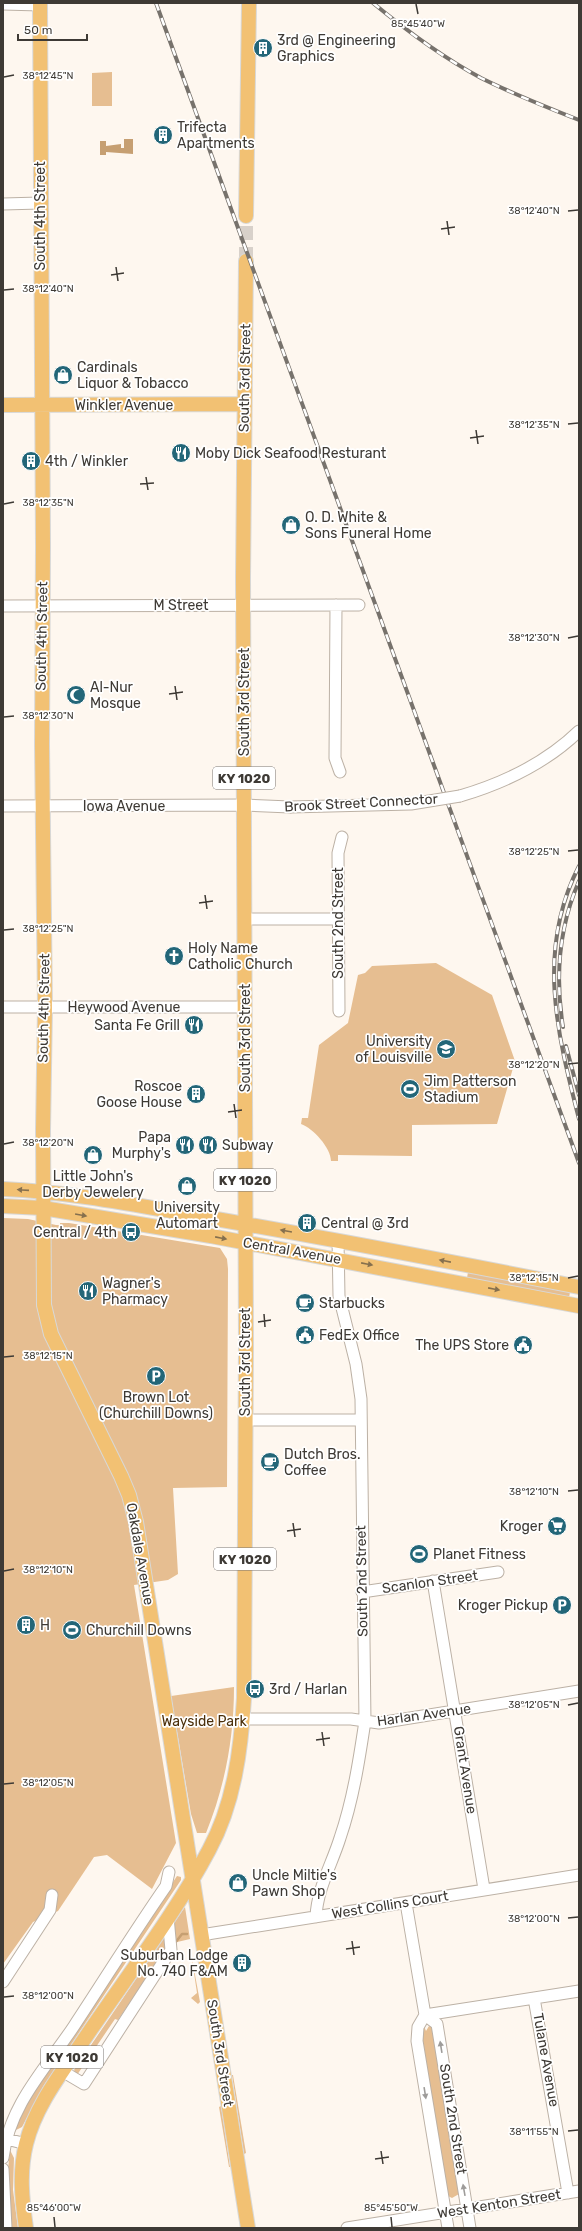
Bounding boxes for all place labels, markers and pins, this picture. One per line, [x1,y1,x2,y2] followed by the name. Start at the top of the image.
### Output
[277,32,396,65] place label: 3rd @ Engineering Graphics
[252,37,274,59] building icon: 3rd @ Engineering Graphics
[177,119,255,152] place label: Trifecta Apartments
[152,124,174,146] building icon: Trifecta Apartments
[77,359,189,392] place label: Cardinals Liquor & Tobacco
[52,364,74,386] shop icon: Cardinals Liquor & Tobacco
[170,442,192,464] restaurant icon: Moby Dick Seafood Resturant
[195,445,387,462] place label: Moby Dick Seafood Resturant
[20,450,42,472] building icon: 4th / Winkler
[45,453,129,470] place label: 4th / Winkler
[305,509,432,542] place label: O. D. White & Sons Funeral Home
[280,514,302,536] shop icon: O. D. White & Sons Funeral Home
[90,679,141,712] place label: Al-Nur Mosque
[65,684,87,706] mosque icon: Al-Nur Mosque
[188,940,293,973] place label: Holy Name Catholic Church
[163,945,185,967] church icon: Holy Name Catholic Church
[183,1014,205,1036] restaurant icon: Santa Fe Grill
[94,1017,180,1034] place label: Santa Fe Grill
[355,1033,432,1066] place label: University of Louisville
[435,1038,457,1060] school or university icon: University of Louisville
[424,1073,516,1106] place label: Jim Patterson Stadium
[97,1078,182,1111] place label: Roscoe Goose House
[399,1078,421,1100] sports icon: Jim Patterson Stadium
[185,1083,207,1105] building icon: Roscoe Goose House
[112,1129,171,1162] place label: Papa Murphy's
[174,1134,196,1156] restaurant icon: Papa Murphy's
[197,1134,219,1156] restaurant icon: Subway
[222,1137,274,1154] place label: Subway
[82,1144,104,1166] shop icon: Little John's Derby Jewelery
[42,1168,144,1201] place label: Little John's Derby Jewelery
[176,1175,198,1197] shop icon: University Automart
[154,1199,220,1232] place label: University Automart
[296,1212,318,1234] building icon: Central @ 3rd
[321,1215,409,1232] place label: Central @ 3rd
[120,1221,142,1243] bus stop icon: Central / 4th
[33,1224,117,1241] place label: Central / 4th
[102,1275,168,1308] place label: Wagner's Pharmacy
[77,1280,99,1302] restaurant icon: Wagner's Pharmacy
[294,1292,316,1314] cafe icon: Starbucks
[319,1295,385,1312] place label: Starbucks
[294,1324,316,1346] public building icon: FedEx Office
[319,1327,400,1344] place label: FedEx Office
[512,1334,534,1356] public building icon: The UPS Store
[415,1337,509,1354] place label: The UPS Store
[145,1365,167,1387] parking icon: Brown Lot (Churchill Downs)
[99,1389,213,1422] place label: Brown Lot (Churchill Downs)
[284,1446,360,1479] place label: Dutch Bros. Coffee
[259,1451,281,1473] cafe icon: Dutch Bros. Coffee
[546,1515,568,1537] supermarket icon: Kroger
[500,1518,544,1535] place label: Kroger
[408,1543,430,1565] sports icon: Planet Fitness
[433,1546,526,1563] place label: Planet Fitness
[551,1594,573,1616] parking icon: Kroger Pickup
[458,1597,548,1614] place label: Kroger Pickup
[15,1614,37,1636] building icon: H
[40,1617,50,1634] place label: H
[61,1619,83,1641] sports icon: Churchill Downs
[86,1622,192,1639] place label: Churchill Downs
[244,1678,266,1700] bus stop icon: 3rd / Harlan
[269,1681,347,1698] place label: 3rd / Harlan
[252,1867,337,1900] place label: Uncle Miltie's Pawn Shop
[227,1872,249,1894] shop icon: Uncle Miltie's Pawn Shop
[121,1947,228,1980] place label: Suburban Lodge No. 740 F&AM
[231,1952,253,1974] building icon: Suburban Lodge No. 740 F&AM

